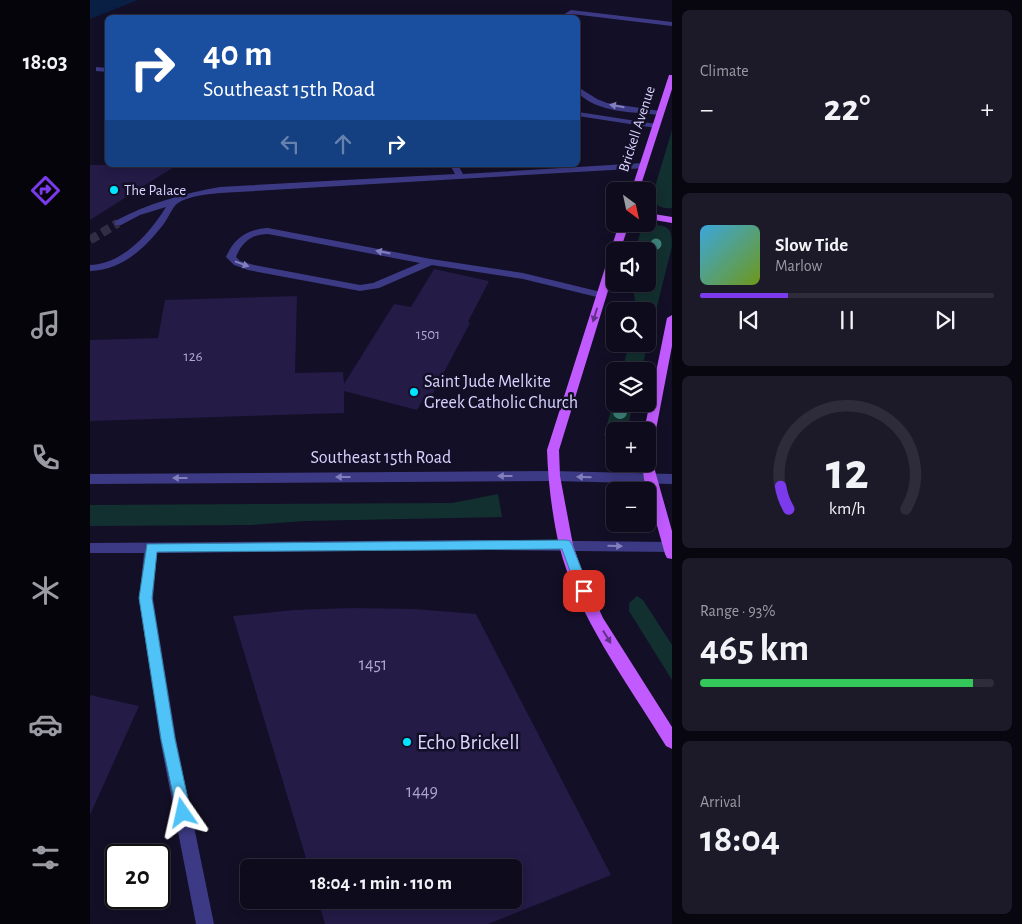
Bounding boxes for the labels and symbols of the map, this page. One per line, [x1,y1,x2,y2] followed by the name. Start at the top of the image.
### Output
[616,84,658,174] street label: Brickell Avenue
[608,102,624,110] one-way arrow
[606,182,656,232] north arrow
[124,183,186,198] place label: The Palace
[108,184,120,196] marker: The Palace
[374,248,390,256] one-way arrow
[235,260,250,268] one-way arrow
[591,308,599,323] one-way arrow
[416,327,440,342] house number: 1501
[183,349,203,364] house number: 126
[424,373,578,412] place label: Saint Jude Melkite Greek Catholic Church
[408,386,420,398] marker: Saint Jude Melkite Greek Catholic Church
[311,449,451,467] street label: Southeast 15th Road
[497,472,513,480] one-way arrow
[576,472,592,480] one-way arrow
[335,473,351,481] one-way arrow
[172,474,188,482] one-way arrow
[607,542,623,550] one-way arrow
[563,570,605,612] pin
[602,630,612,643] one-way arrow
[359,656,387,674] house number: 1451
[417,732,520,753] place label: Echo Brickell
[401,736,413,748] marker: Echo Brickell
[406,783,438,801] house number: 1449
[156,786,208,838] position arrow
[105,844,170,909] speed limit sign: 20

